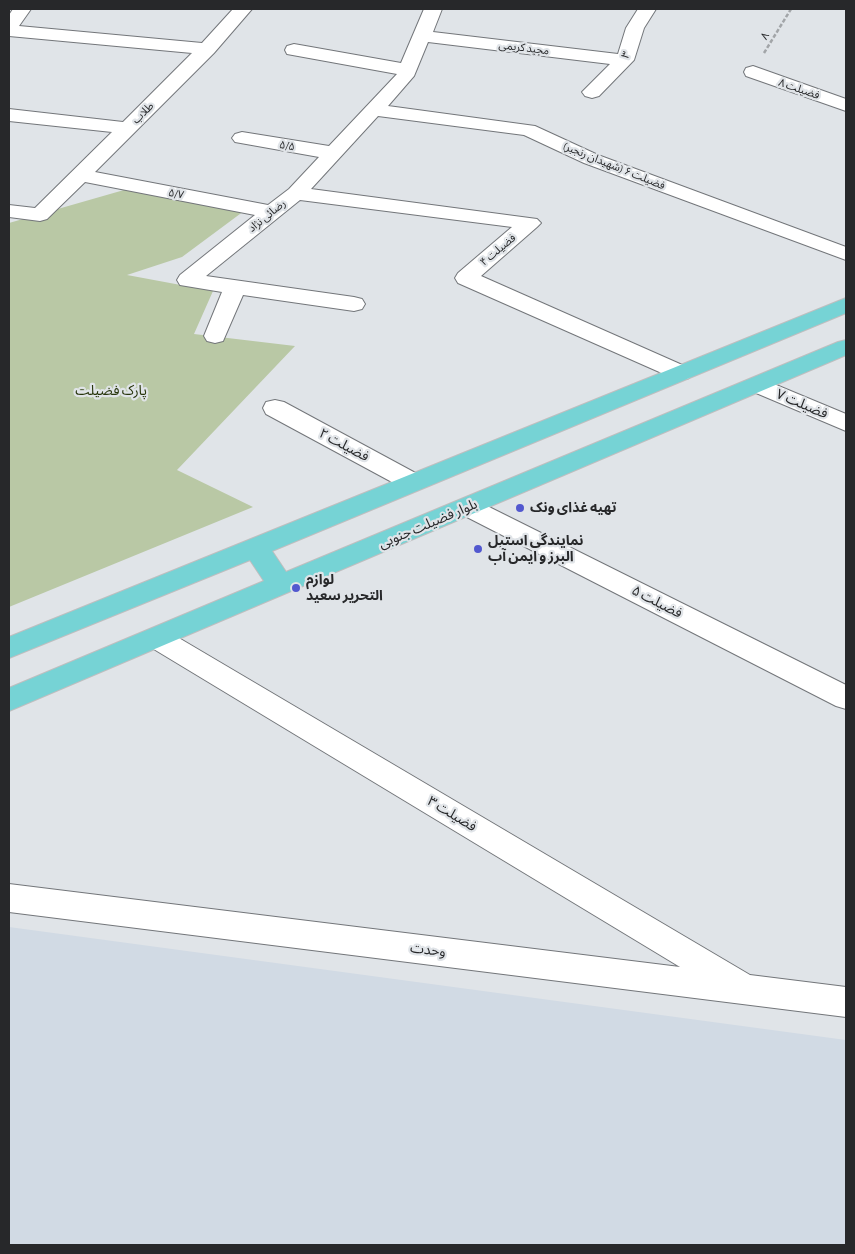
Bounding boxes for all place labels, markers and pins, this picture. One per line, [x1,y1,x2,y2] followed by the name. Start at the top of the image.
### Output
[530,500,617,516] place label: تهیه غذای ونک
[514,502,526,514] marker: تهیه غذای ونک
[488,533,583,566] place label: نمایندگی استيل البرز و ایمن آب
[472,543,484,555] marker: نمایندگی استيل البرز و ایمن آب
[306,572,383,604] place label: لوازم التحریر سعید
[290,582,302,594] marker: لوازم التحریر سعید

